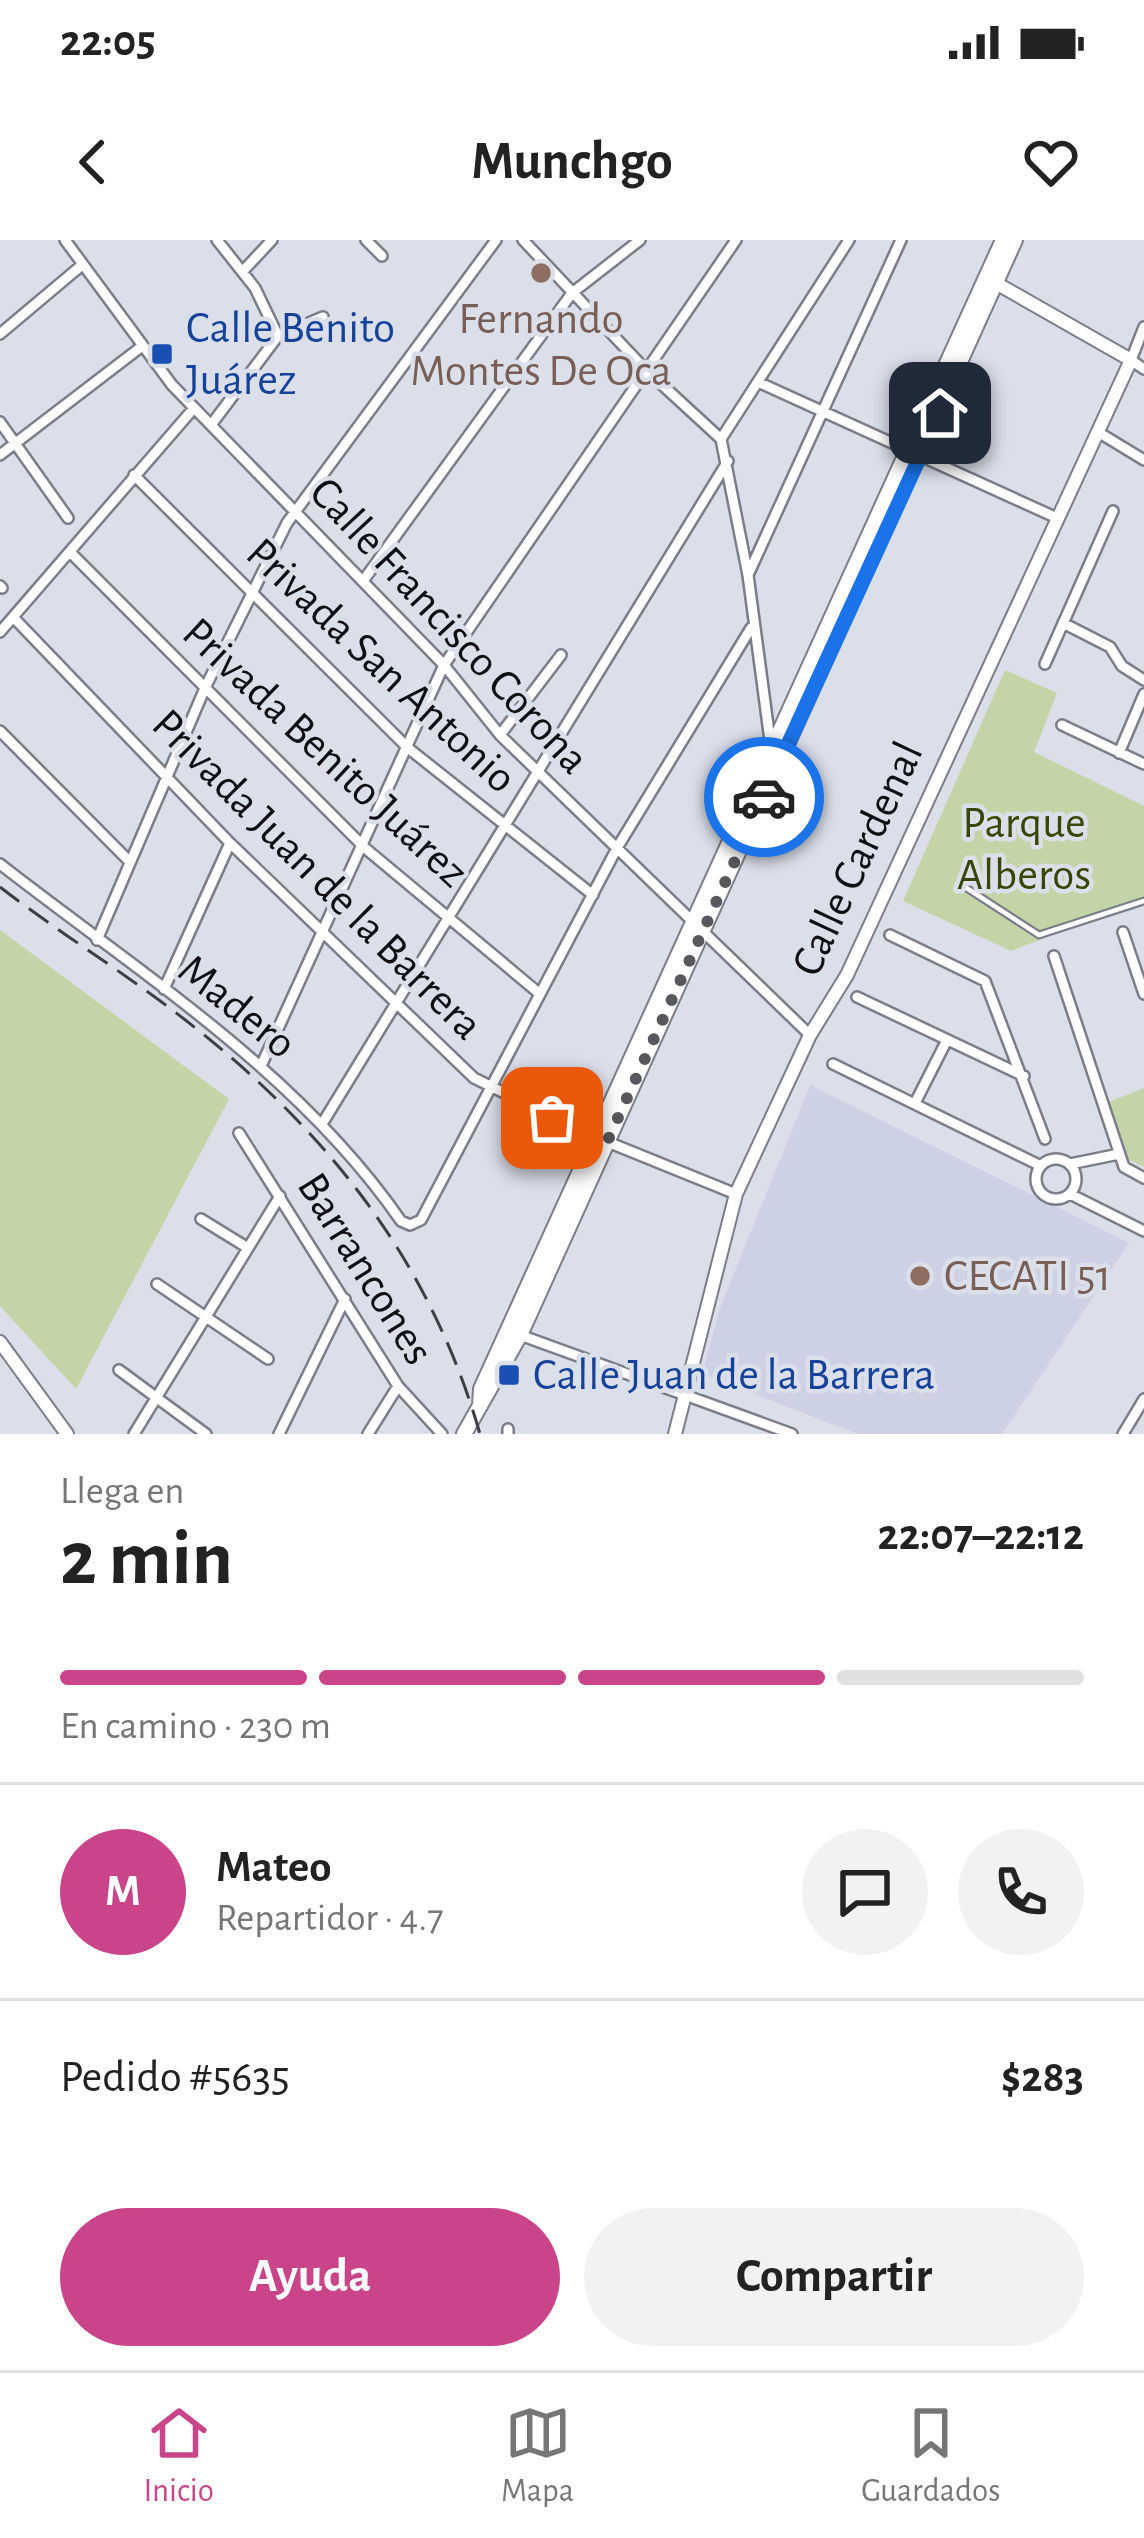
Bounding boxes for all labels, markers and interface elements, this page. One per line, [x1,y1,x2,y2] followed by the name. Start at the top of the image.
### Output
[60,19,156,64] text: 22:05
[60,129,126,195] icon: back
[1018,129,1084,195] icon: heart
[471,135,673,189] text: Munchgo
[528,260,554,286] marker: Fernando Montes De Oca
[410,297,672,394] place label: Fernando Montes De Oca
[186,306,395,403] place label: Calle Benito Juárez
[149,341,175,367] marker: Calle Benito Juárez
[889,362,991,464] pin
[907,380,973,446] icon: home
[301,469,597,783] street label: Calle Francisco Corona
[238,530,524,802] street label: Privada San Antonio
[174,610,476,896] street label: Privada Benito Juárez
[143,701,491,1049] street label: Privada Juan de la Barrera
[784,735,932,983] street label: Calle Cardenal
[704,737,824,857] courier
[731,764,797,830] icon: car
[957,801,1091,898] park label: Parque Alberos
[170,947,304,1067] street label: Madero
[501,1067,603,1169] pin
[519,1085,585,1151] icon: bag
[289,1165,441,1373] street label: Barrancones
[944,1254,1111,1299] place label: CECATI 51
[907,1263,933,1289] marker: CECATI 51
[533,1353,935,1398] place label: Calle Juan de la Barrera
[496,1362,522,1388] marker: Calle Juan de la Barrera
[60,1472,185,1511] text: Llega en
[878,1513,1084,1558] text: 22:07–22:12
[60,1521,233,1599] text: 2 min
[60,1707,331,1746] text: En camino · 230 m
[802,1829,928,1955] button: chat
[958,1829,1084,1955] button: phone
[216,1845,331,1890] text: Mateo
[105,1869,141,1914] text: M
[216,1899,444,1938] text: Repartidor · 4.7
[60,2055,290,2100] text: Pedido #5635
[1001,2055,1084,2100] text: $283
[60,2208,560,2346] button: Ayuda
[584,2208,1084,2346] button: Compartir
[144,2400,214,2512] tab: Inicio
[501,2400,574,2512] tab: Mapa
[861,2400,1000,2512] tab: Guardados

